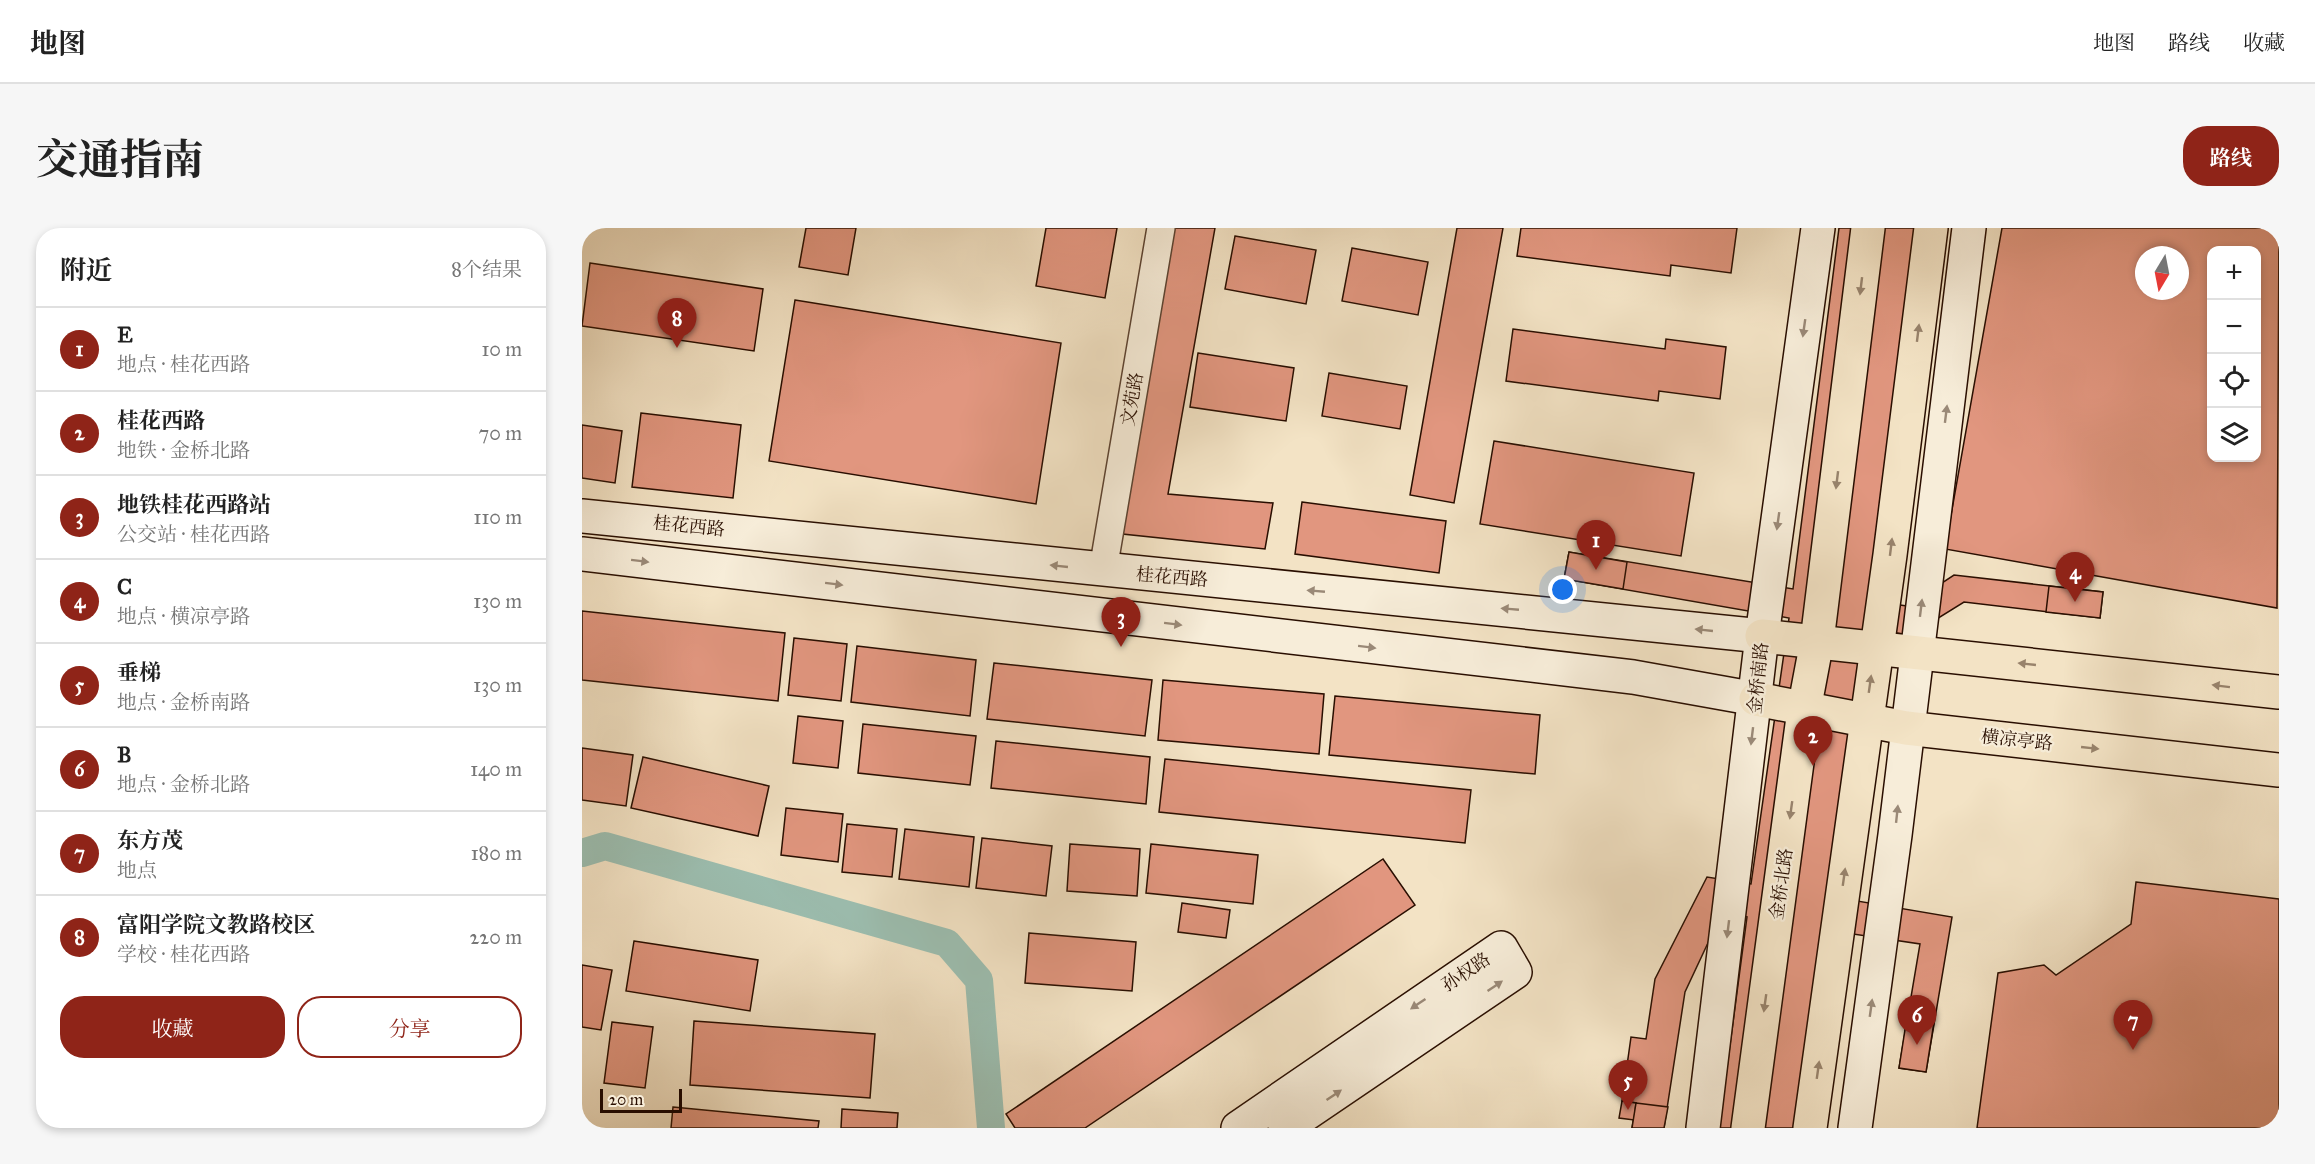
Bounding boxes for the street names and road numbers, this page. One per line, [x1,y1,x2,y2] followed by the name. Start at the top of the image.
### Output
[1116,371,1148,427] street label: 文苑路
[652,511,726,541] street label: 桂花西路
[1135,563,1209,591] street label: 桂花西路
[1743,641,1773,715] street label: 金桥南路
[1980,725,2054,755] street label: 横凉亭路
[1765,847,1797,921] street label: 金桥北路
[1437,948,1495,996] street label: 孙权路

